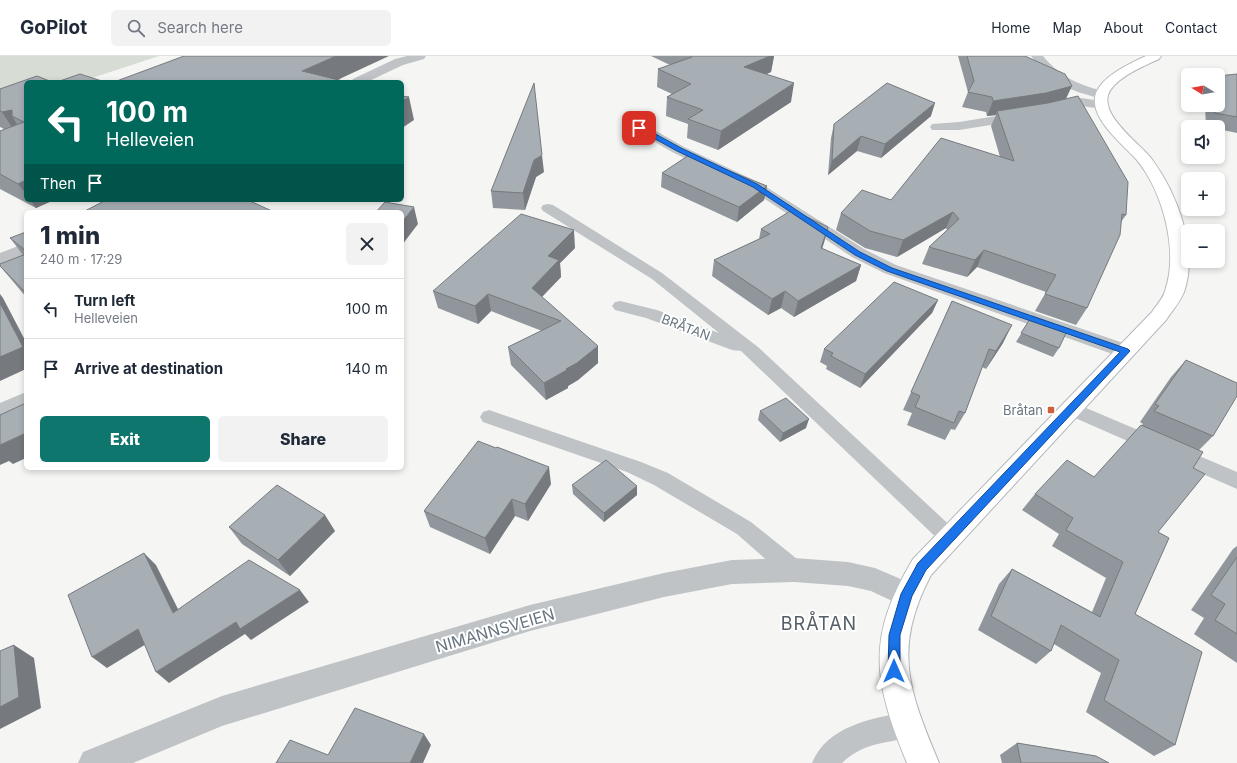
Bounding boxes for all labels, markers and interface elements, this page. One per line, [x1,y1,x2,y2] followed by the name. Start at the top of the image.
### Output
[111,10,391,46] search box
[20,16,87,39] text: GoPilot
[125,17,147,39] icon: search
[157,18,243,37] text: Search here
[991,19,1030,36] text: Home
[1052,19,1082,36] text: Map
[1104,19,1143,36] text: About
[1165,19,1217,36] text: Contact
[1181,68,1225,112] north arrow
[1181,68,1225,268] map controls
[106,95,188,129] text: 100 m
[40,96,92,148] icon: left
[622,111,656,145] pin
[628,117,650,139] icon: arrive
[1181,120,1225,164] button: sound
[106,129,194,150] text: Helleveien
[84,172,106,194] icon: arrive
[1181,172,1225,216] button: +
[40,174,76,193] text: Then
[40,221,100,250] text: 1 min
[346,223,388,265] button: close
[1181,224,1225,268] button: −
[40,251,122,267] text: 240 m · 17:29
[74,291,135,310] text: Turn left
[40,298,62,320] icon: left
[346,299,388,318] text: 100 m
[659,309,713,344] street label: BRÅTAN
[74,310,138,326] text: Helleveien
[40,358,62,380] icon: arrive
[74,359,223,378] text: Arrive at destination
[345,359,388,378] text: 140 m
[1003,402,1043,418] place label: Bråtan
[1046,405,1056,415] marker: Bråtan
[40,416,210,462] button: Exit
[218,416,388,462] button: Share
[433,603,557,657] street label: NIMANNSVEIEN
[781,611,857,634] district label: BRÅTAN
[873,650,915,692] position arrow

